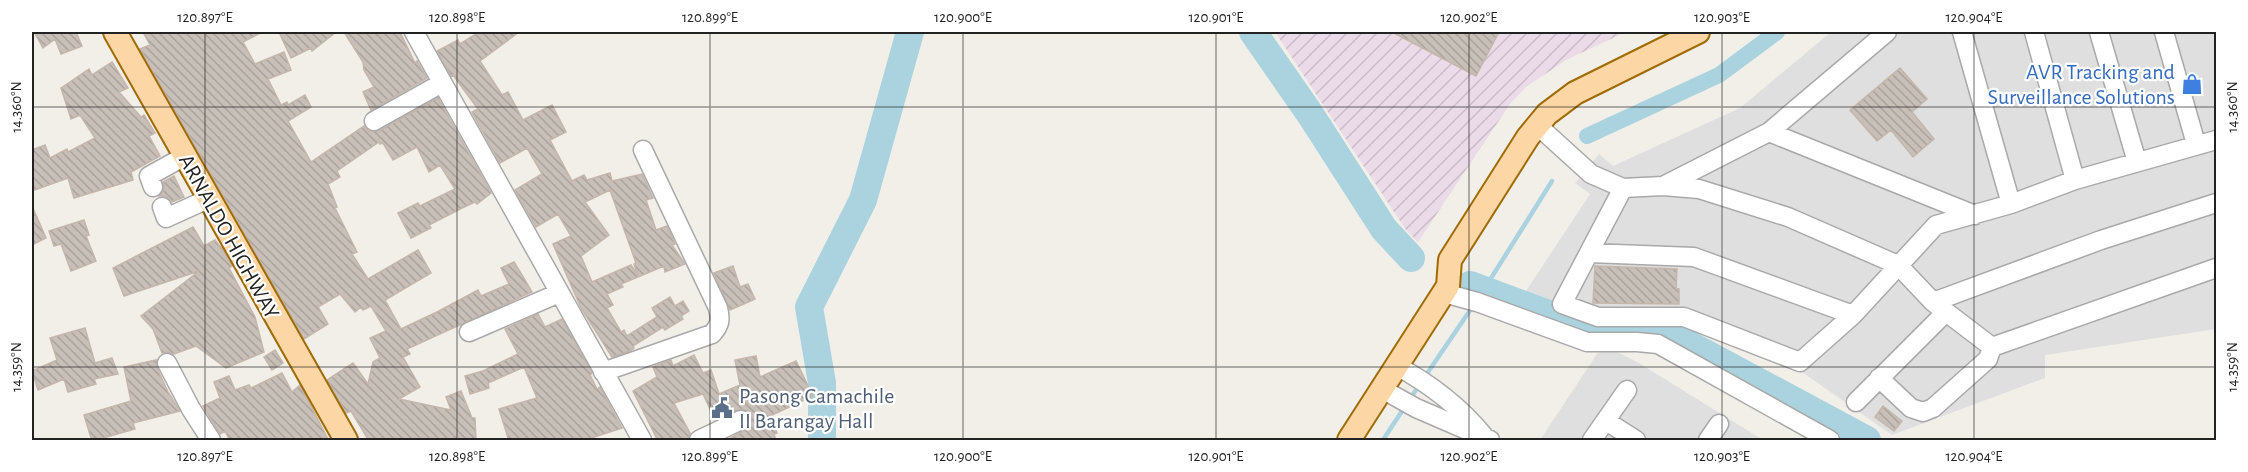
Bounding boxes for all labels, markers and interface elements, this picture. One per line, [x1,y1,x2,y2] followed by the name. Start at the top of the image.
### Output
[177,10,233,25] text: 120.897°E
[429,10,485,25] text: 120.898°E
[682,10,738,25] text: 120.899°E
[934,10,992,25] text: 120.900°E
[1188,10,1244,25] text: 120.901°E
[1441,10,1497,25] text: 120.902°E
[1694,10,1750,25] text: 120.903°E
[1945,10,2003,25] text: 120.904°E
[1988,61,2175,108] place label: AVR Tracking and Surveillance Solutions
[2180,72,2204,96] shop icon: AVR Tracking and Surveillance Solutions
[9,81,24,133] text: 14.360°N
[2225,81,2240,133] text: 14.360°N
[175,150,284,323] street label: ARNALDO HIGHWAY
[9,342,24,392] text: 14.359°N
[2225,342,2240,392] text: 14.359°N
[739,385,894,432] place label: Pasong Camachile II Barangay Hall
[710,396,734,420] public building icon: Pasong Camachile II Barangay Hall
[177,449,233,464] text: 120.897°E
[429,449,485,464] text: 120.898°E
[682,449,738,464] text: 120.899°E
[934,449,992,464] text: 120.900°E
[1188,449,1244,464] text: 120.901°E
[1441,449,1497,464] text: 120.902°E
[1694,449,1750,464] text: 120.903°E
[1945,449,2003,464] text: 120.904°E

